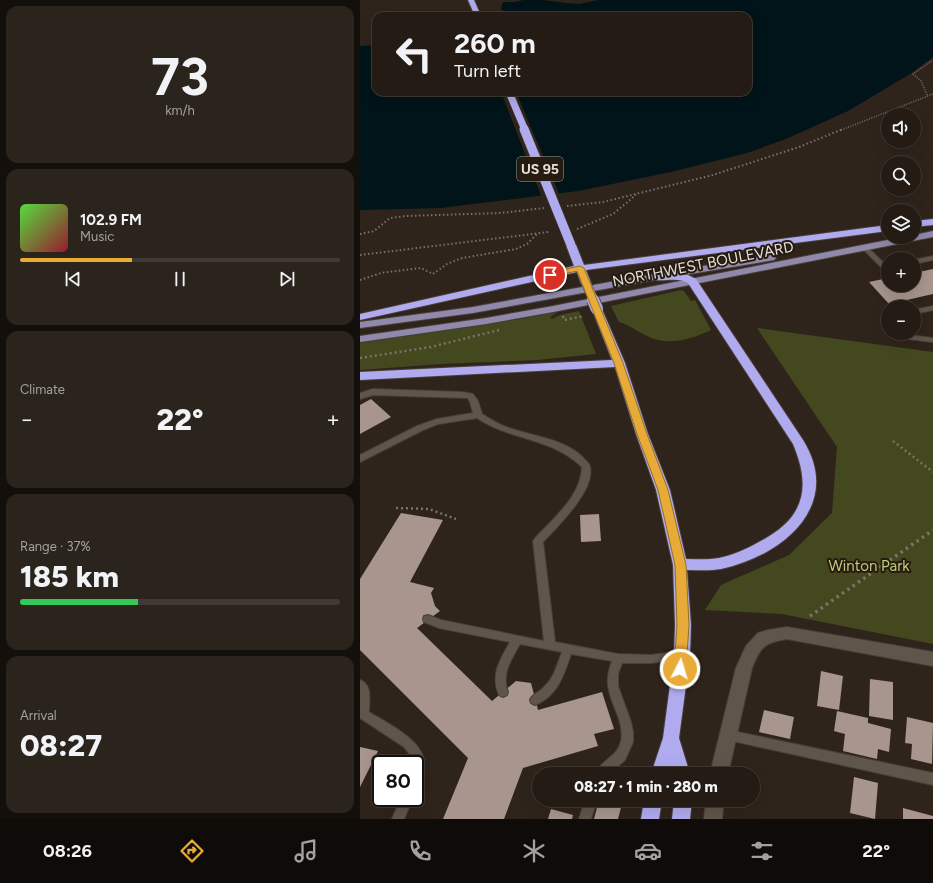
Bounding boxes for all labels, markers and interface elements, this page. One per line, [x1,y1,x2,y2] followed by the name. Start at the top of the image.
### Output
[454,26,536,60] text: 260 m
[388,28,440,80] icon: left
[151,46,209,108] text: 73
[454,60,521,82] text: Turn left
[165,103,195,118] text: km/h
[881,108,921,340] map controls
[881,108,921,148] button: sound
[881,156,921,196] button: search
[517,157,563,181] road number: US 95
[881,204,921,244] button: layers
[80,211,142,229] text: 102.9 FM
[80,229,114,244] text: Music
[611,238,795,290] street label: NORTHWEST BOULEVARD
[881,252,921,292] button: +
[533,258,567,292] pin
[539,264,561,286] icon: arrive
[62,268,84,290] icon: previous
[169,268,191,290] icon: pause
[276,268,298,290] icon: next
[881,300,921,340] button: −
[20,382,65,397] text: Climate
[157,401,203,438] text: 22°
[20,406,34,433] text: −
[326,406,340,433] text: +
[20,539,91,554] text: Range · 37%
[828,557,910,575] park label: Winton Park
[20,558,119,595] text: 185 km
[659,648,701,690] position arrow
[20,708,57,723] text: Arrival
[20,727,102,764] text: 08:27
[372,755,424,807] speed limit sign: 80
[574,778,718,796] text: 08:27 · 1 min · 280 m
[178,837,206,865] icon: directions
[292,837,320,865] icon: music
[406,837,434,865] icon: phone
[520,837,548,865] icon: climate
[634,837,662,865] icon: car
[748,837,776,865] icon: filters
[43,840,92,862] text: 08:26
[862,840,890,862] text: 22°

